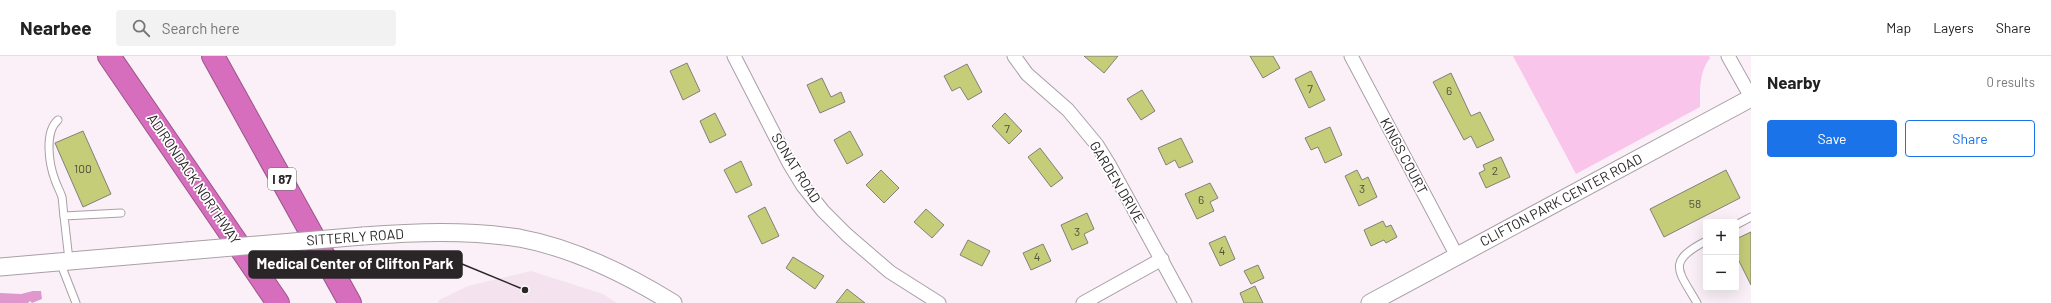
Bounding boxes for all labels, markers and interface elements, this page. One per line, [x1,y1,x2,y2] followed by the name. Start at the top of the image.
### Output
[116,10,396,46] search box
[20,16,92,39] text: Nearbee
[130,17,152,39] icon: search
[162,19,240,37] text: Search here
[1886,19,1911,36] text: Map
[1933,19,1974,36] text: Layers
[1996,19,2031,36] text: Share
[1767,72,1821,92] text: Nearby
[1986,74,2035,90] text: 0 results
[1307,81,1313,95] house number: 7
[1446,83,1452,97] house number: 6
[144,110,245,247] street label: ADIRONDACK NORTHWAY
[1377,115,1432,197] street label: KINGS COURT
[1767,120,1897,157] button: Save
[1905,120,2035,157] button: Share
[1004,121,1010,135] house number: 7
[768,130,825,206] street label: SONAT ROAD
[1086,138,1149,226] street label: GARDEN DRIVE
[1477,149,1645,250] street label: CLIFTON PARK CENTER ROAD
[74,161,92,175] house number: 100
[1492,163,1498,177] house number: 2
[268,168,296,190] road number: I 87
[1359,181,1365,195] house number: 3
[1198,192,1204,206] house number: 6
[1689,196,1701,210] house number: 58
[1703,219,1739,291] map controls
[1703,219,1739,255] button: +
[1074,224,1080,238] house number: 3
[306,225,404,248] street label: SITTERLY ROAD
[1219,243,1225,257] house number: 4
[1034,249,1040,263] house number: 4
[249,251,462,278] callout: Medical Center of Clifton Park
[257,254,453,272] text: Medical Center of Clifton Park
[1703,255,1739,291] button: −

